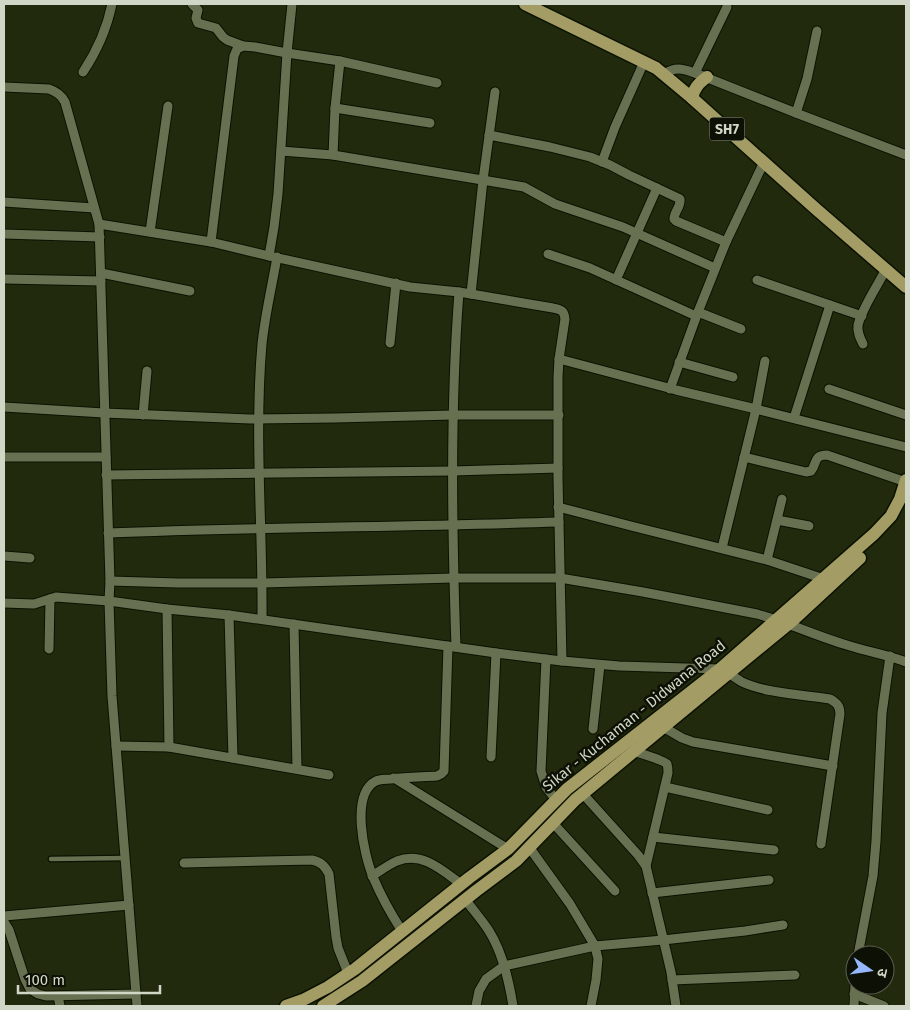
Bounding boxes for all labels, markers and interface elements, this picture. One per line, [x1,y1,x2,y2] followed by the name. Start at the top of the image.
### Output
[710,118,744,140] road number: SH7
[539,637,729,795] street label: Sikar - Kuchaman - Didwana Road
[845,945,895,995] north arrow
[18,962,160,994] scale bar
[873,967,891,979] text: उ
[25,971,65,989] text: 100 m

